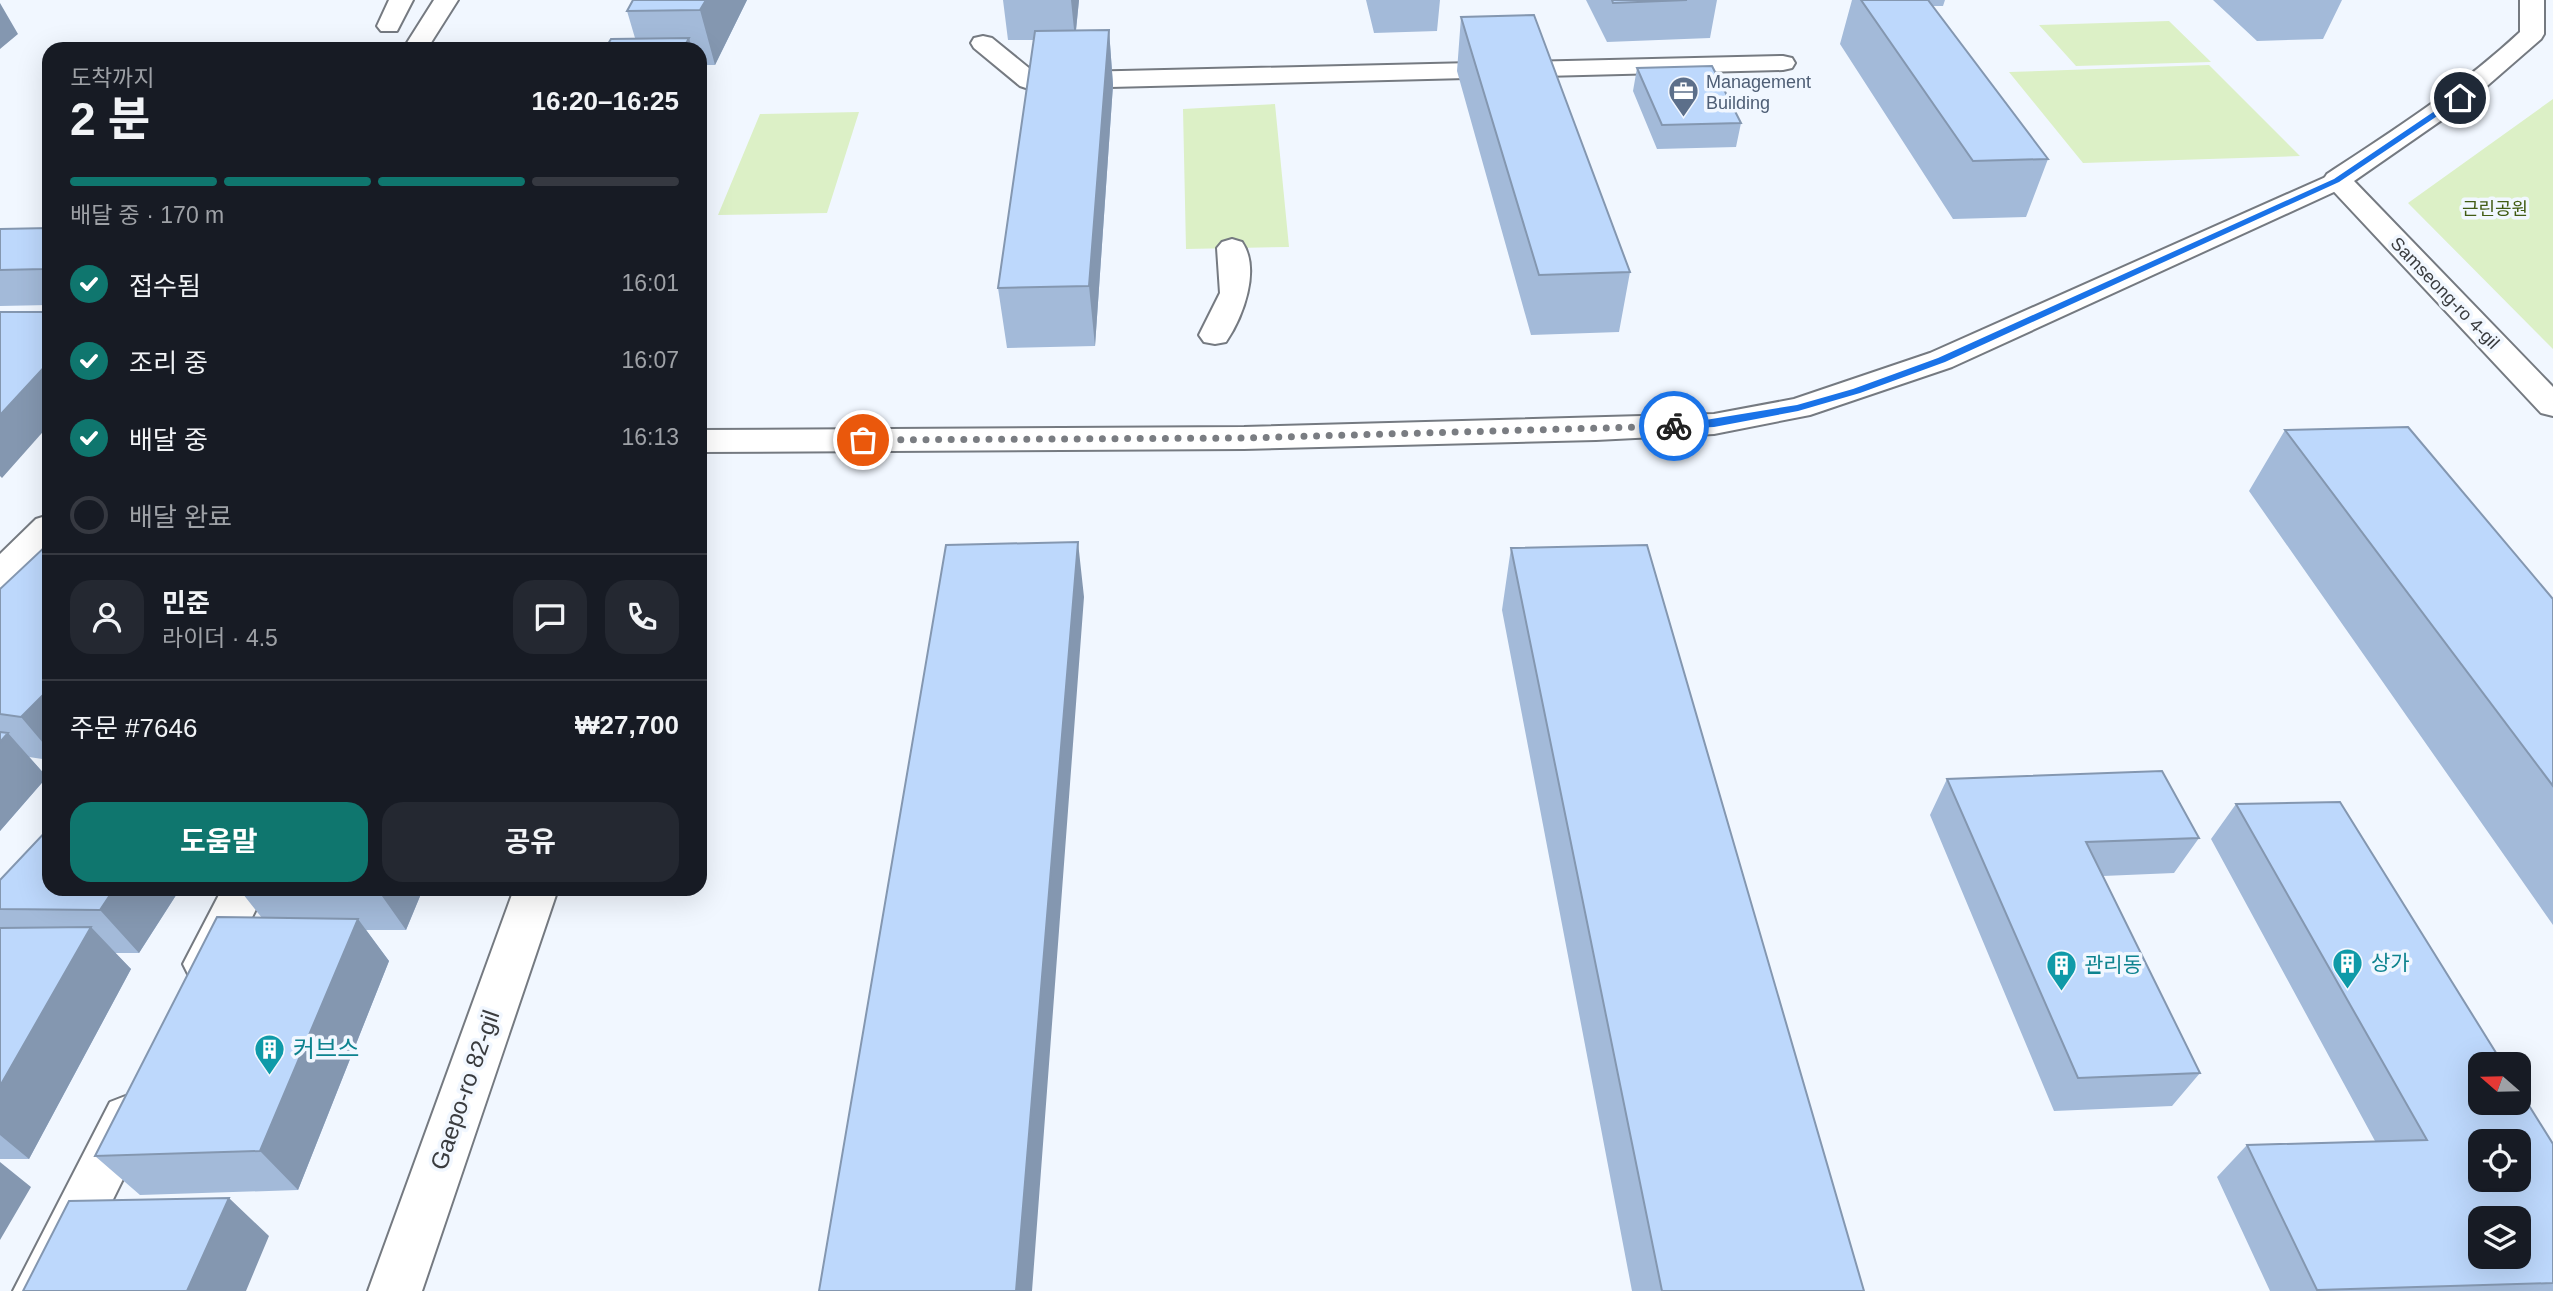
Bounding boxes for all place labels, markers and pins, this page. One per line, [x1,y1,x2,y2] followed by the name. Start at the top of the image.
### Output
[2430,68,2490,128] pin
[1706,72,1811,113] place label: Management Building
[1666,75,1700,119] office icon: Management Building
[833,410,893,470] pin
[2331,946,2365,990] building icon: 상가
[2044,948,2078,992] building icon: 관리동
[2371,951,2410,974] place label: 상가
[2084,953,2142,976] place label: 관리동
[253,1032,287,1076] building icon: 커브스
[293,1035,359,1062] place label: 커브스

